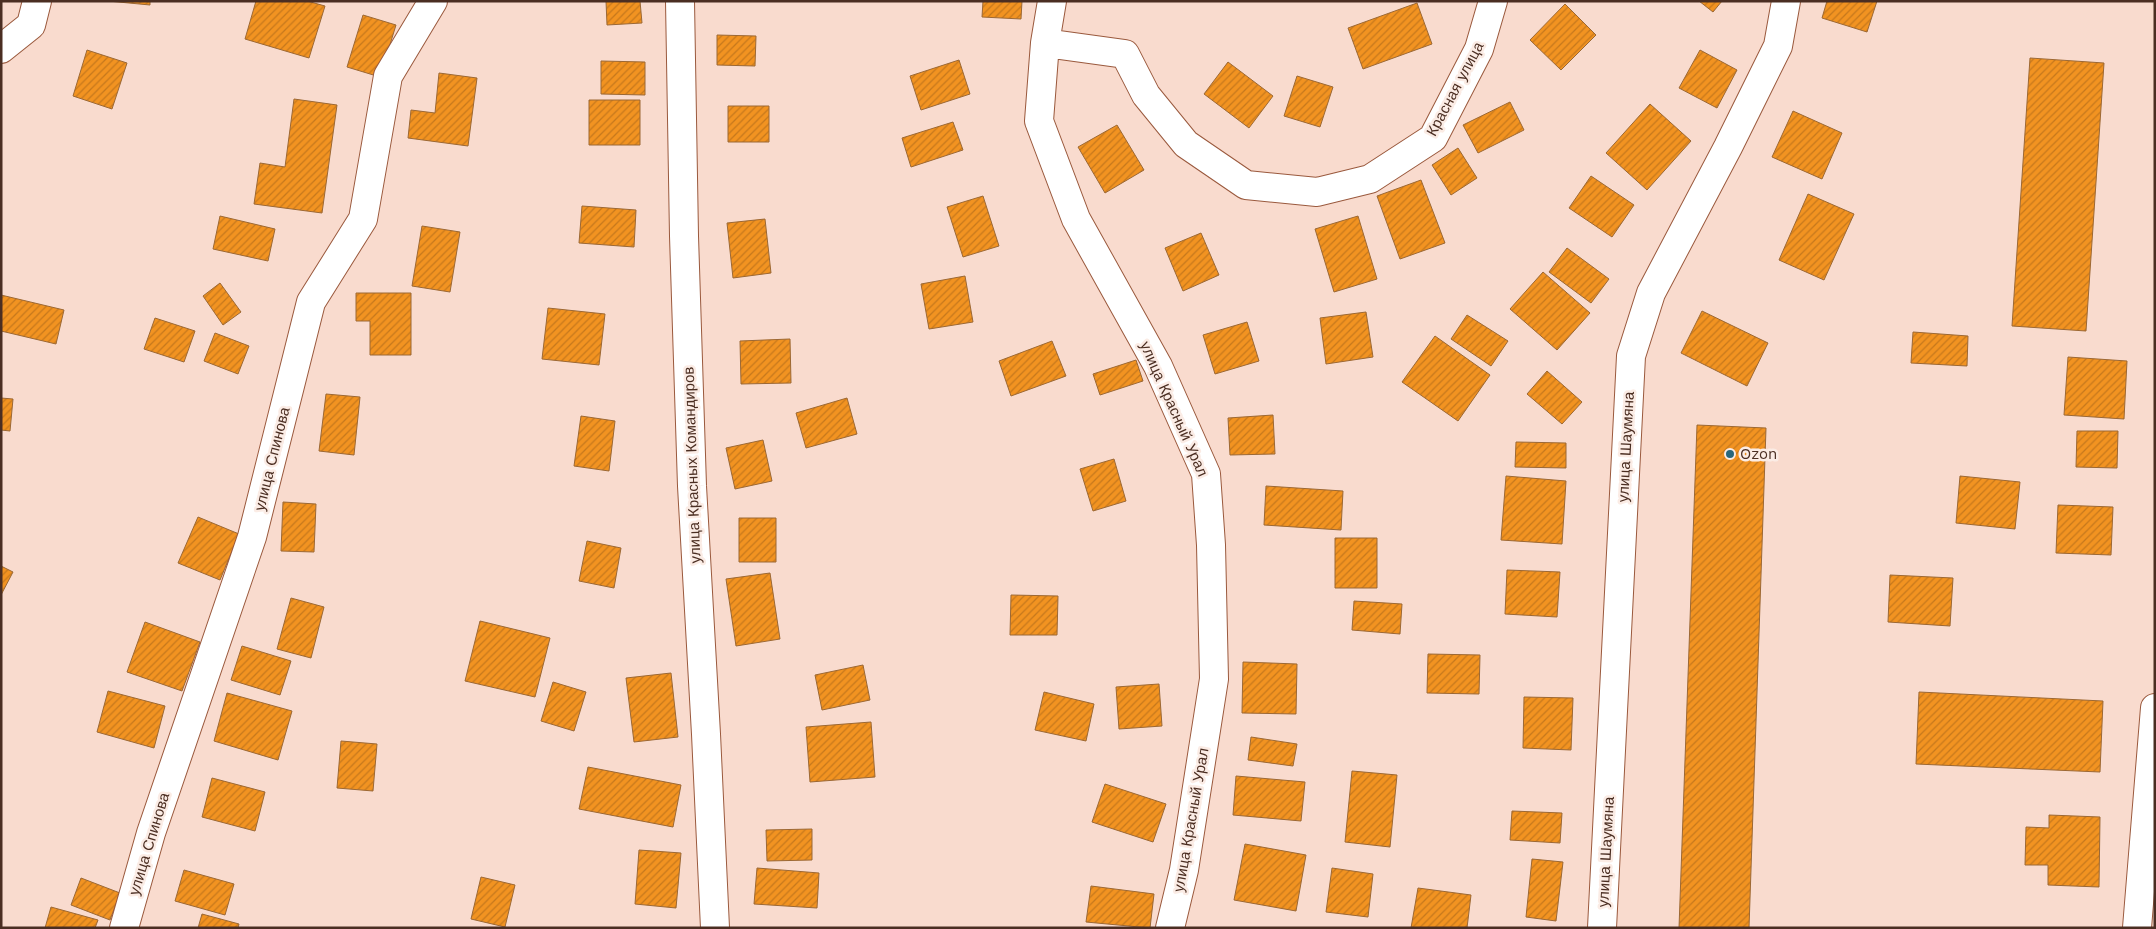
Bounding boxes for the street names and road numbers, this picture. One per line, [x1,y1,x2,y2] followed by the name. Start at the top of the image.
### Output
[1423,38,1488,139] street label: Красная улица
[1136,339,1212,479] street label: улица Красный Урал
[680,366,704,564] street label: улица Красных Командиров
[1614,391,1638,503] street label: улица Шаумяна
[250,405,294,513] street label: улица Спинова
[1169,746,1213,894] street label: улица Красный Урал
[125,790,173,898] street label: улица Спинова
[1594,796,1618,908] street label: улица Шаумяна

